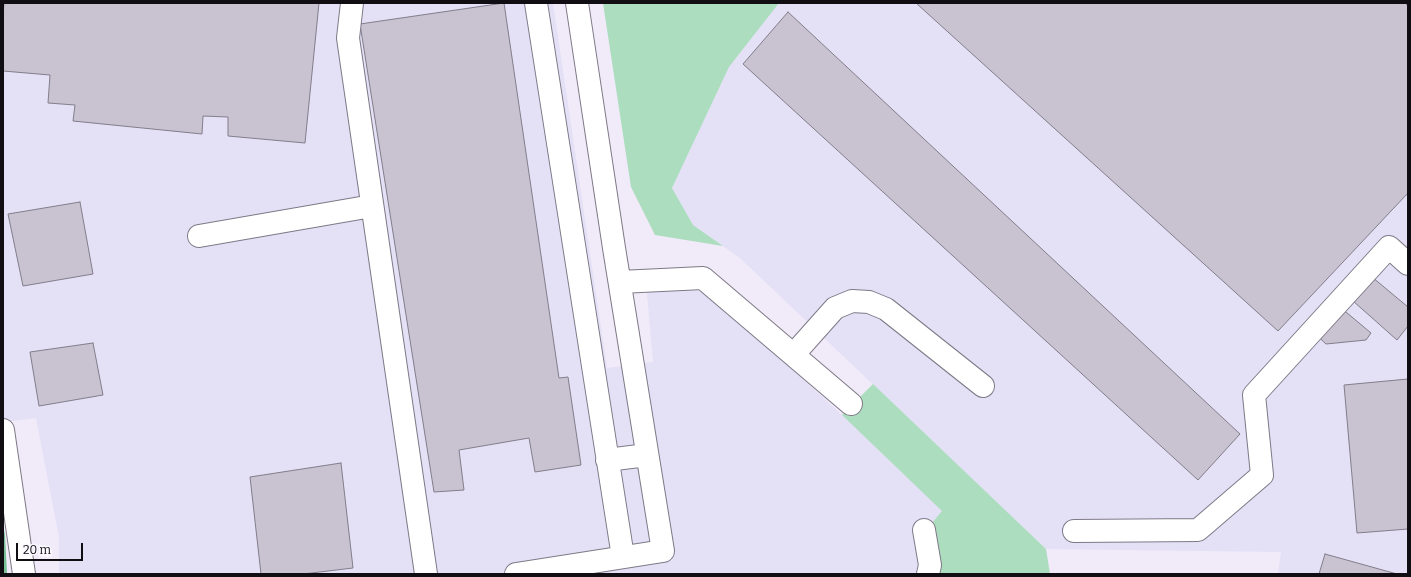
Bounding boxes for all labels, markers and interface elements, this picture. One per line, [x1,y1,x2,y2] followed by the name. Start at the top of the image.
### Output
[18,535,85,561] scale bar
[23,543,51,557] text: 20 m

